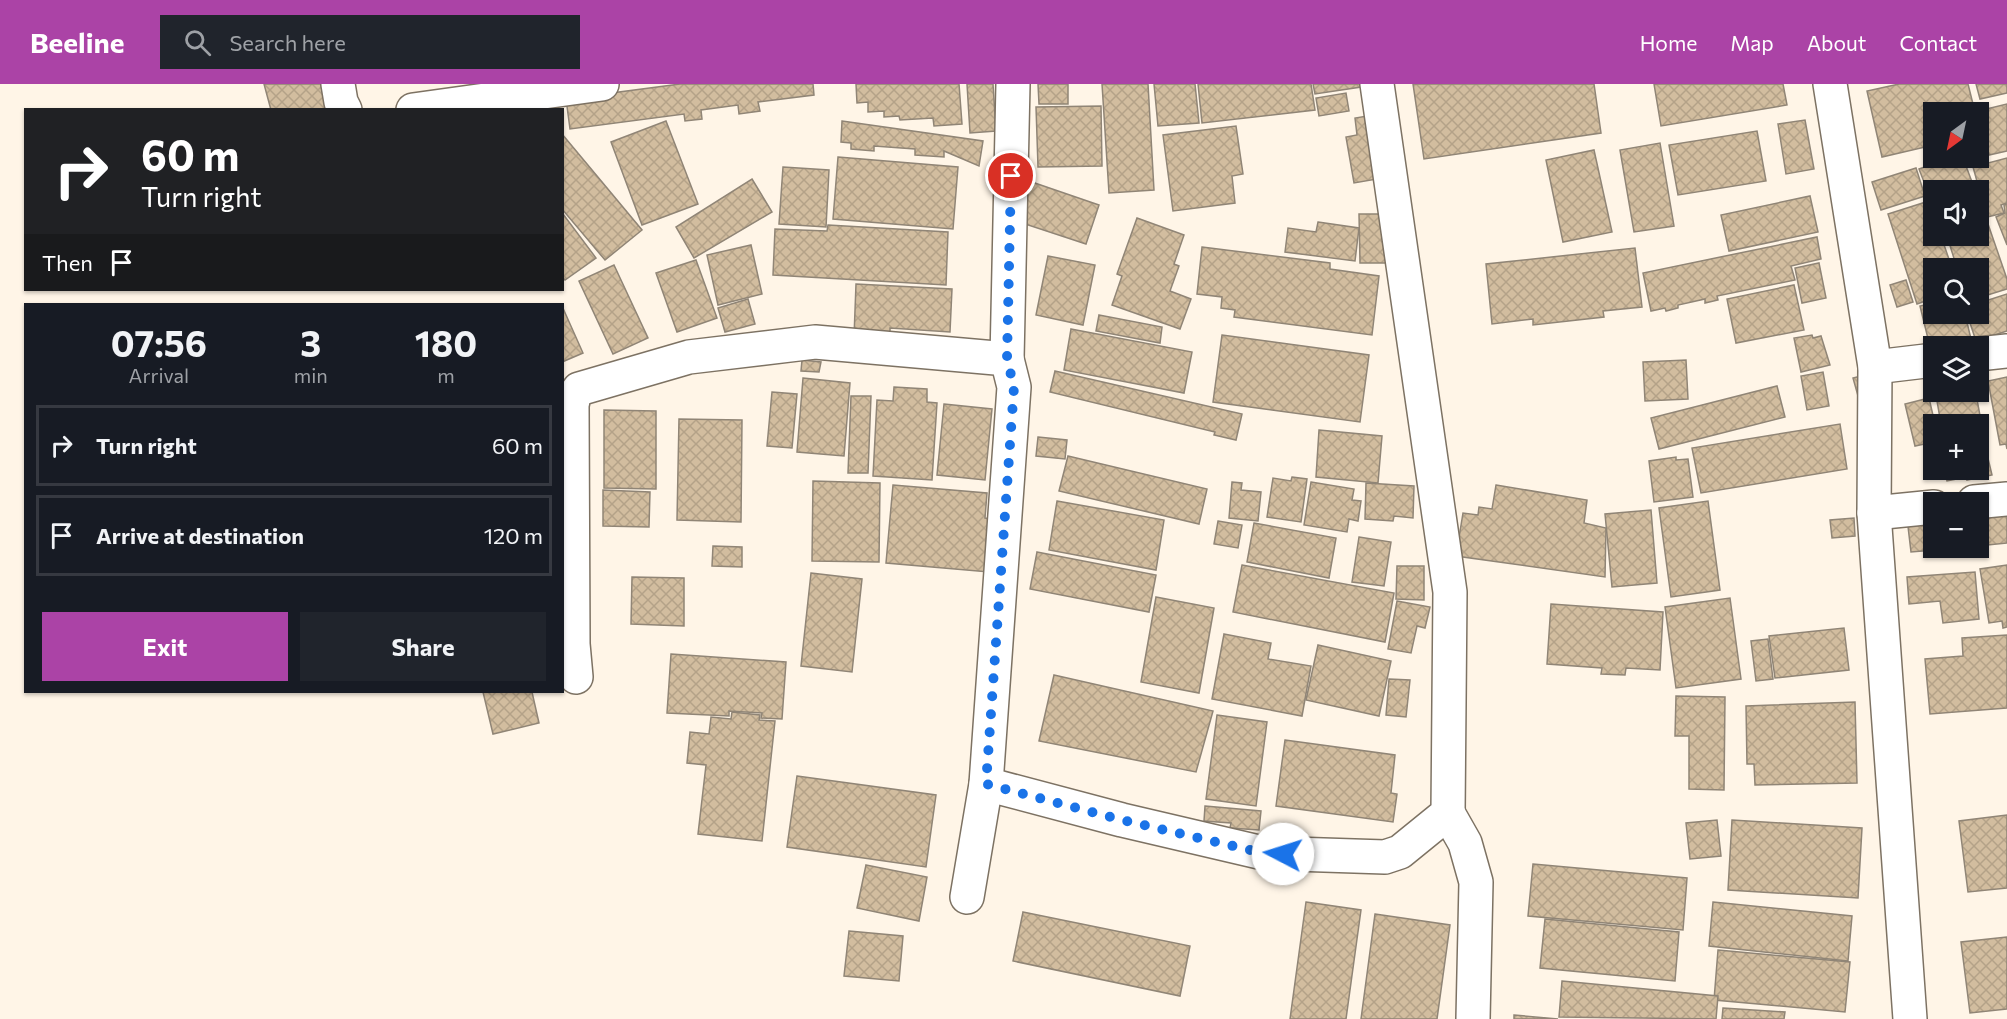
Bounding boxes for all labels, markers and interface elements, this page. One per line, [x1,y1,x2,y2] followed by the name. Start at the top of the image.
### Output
[160,15,580,69] search box
[30,25,124,59] text: Beeline
[181,26,214,59] icon: search
[229,29,346,56] text: Search here
[1640,30,1697,55] text: Home
[1730,30,1774,55] text: Map
[1807,30,1866,55] text: About
[1899,30,1977,55] text: Contact
[1923,102,1989,168] north arrow
[1923,102,1989,558] map controls
[141,128,240,180] text: 60 m
[42,132,120,210] icon: right
[985,150,1036,201] pin
[994,159,1027,192] icon: arrive
[141,180,261,213] text: Turn right
[1923,180,1989,246] button: sound
[105,246,138,279] icon: arrive
[42,249,93,276] text: Then
[1923,258,1989,324] button: search
[111,320,207,364] text: 07:56
[300,320,321,364] text: 3
[415,320,477,364] text: 180
[1923,336,1989,402] button: layers
[129,363,189,387] text: Arrival
[294,363,328,387] text: min
[437,363,455,387] text: m
[1923,414,1989,480] button: +
[45,429,78,462] icon: right
[96,432,197,459] text: Turn right
[492,432,543,459] text: 60 m
[1923,492,1989,558] button: −
[45,519,78,552] icon: arrive
[96,522,304,549] text: Arrive at destination
[484,522,543,549] text: 120 m
[42,612,288,681] button: Exit
[300,612,546,681] button: Share
[1251,822,1315,886] position arrow

